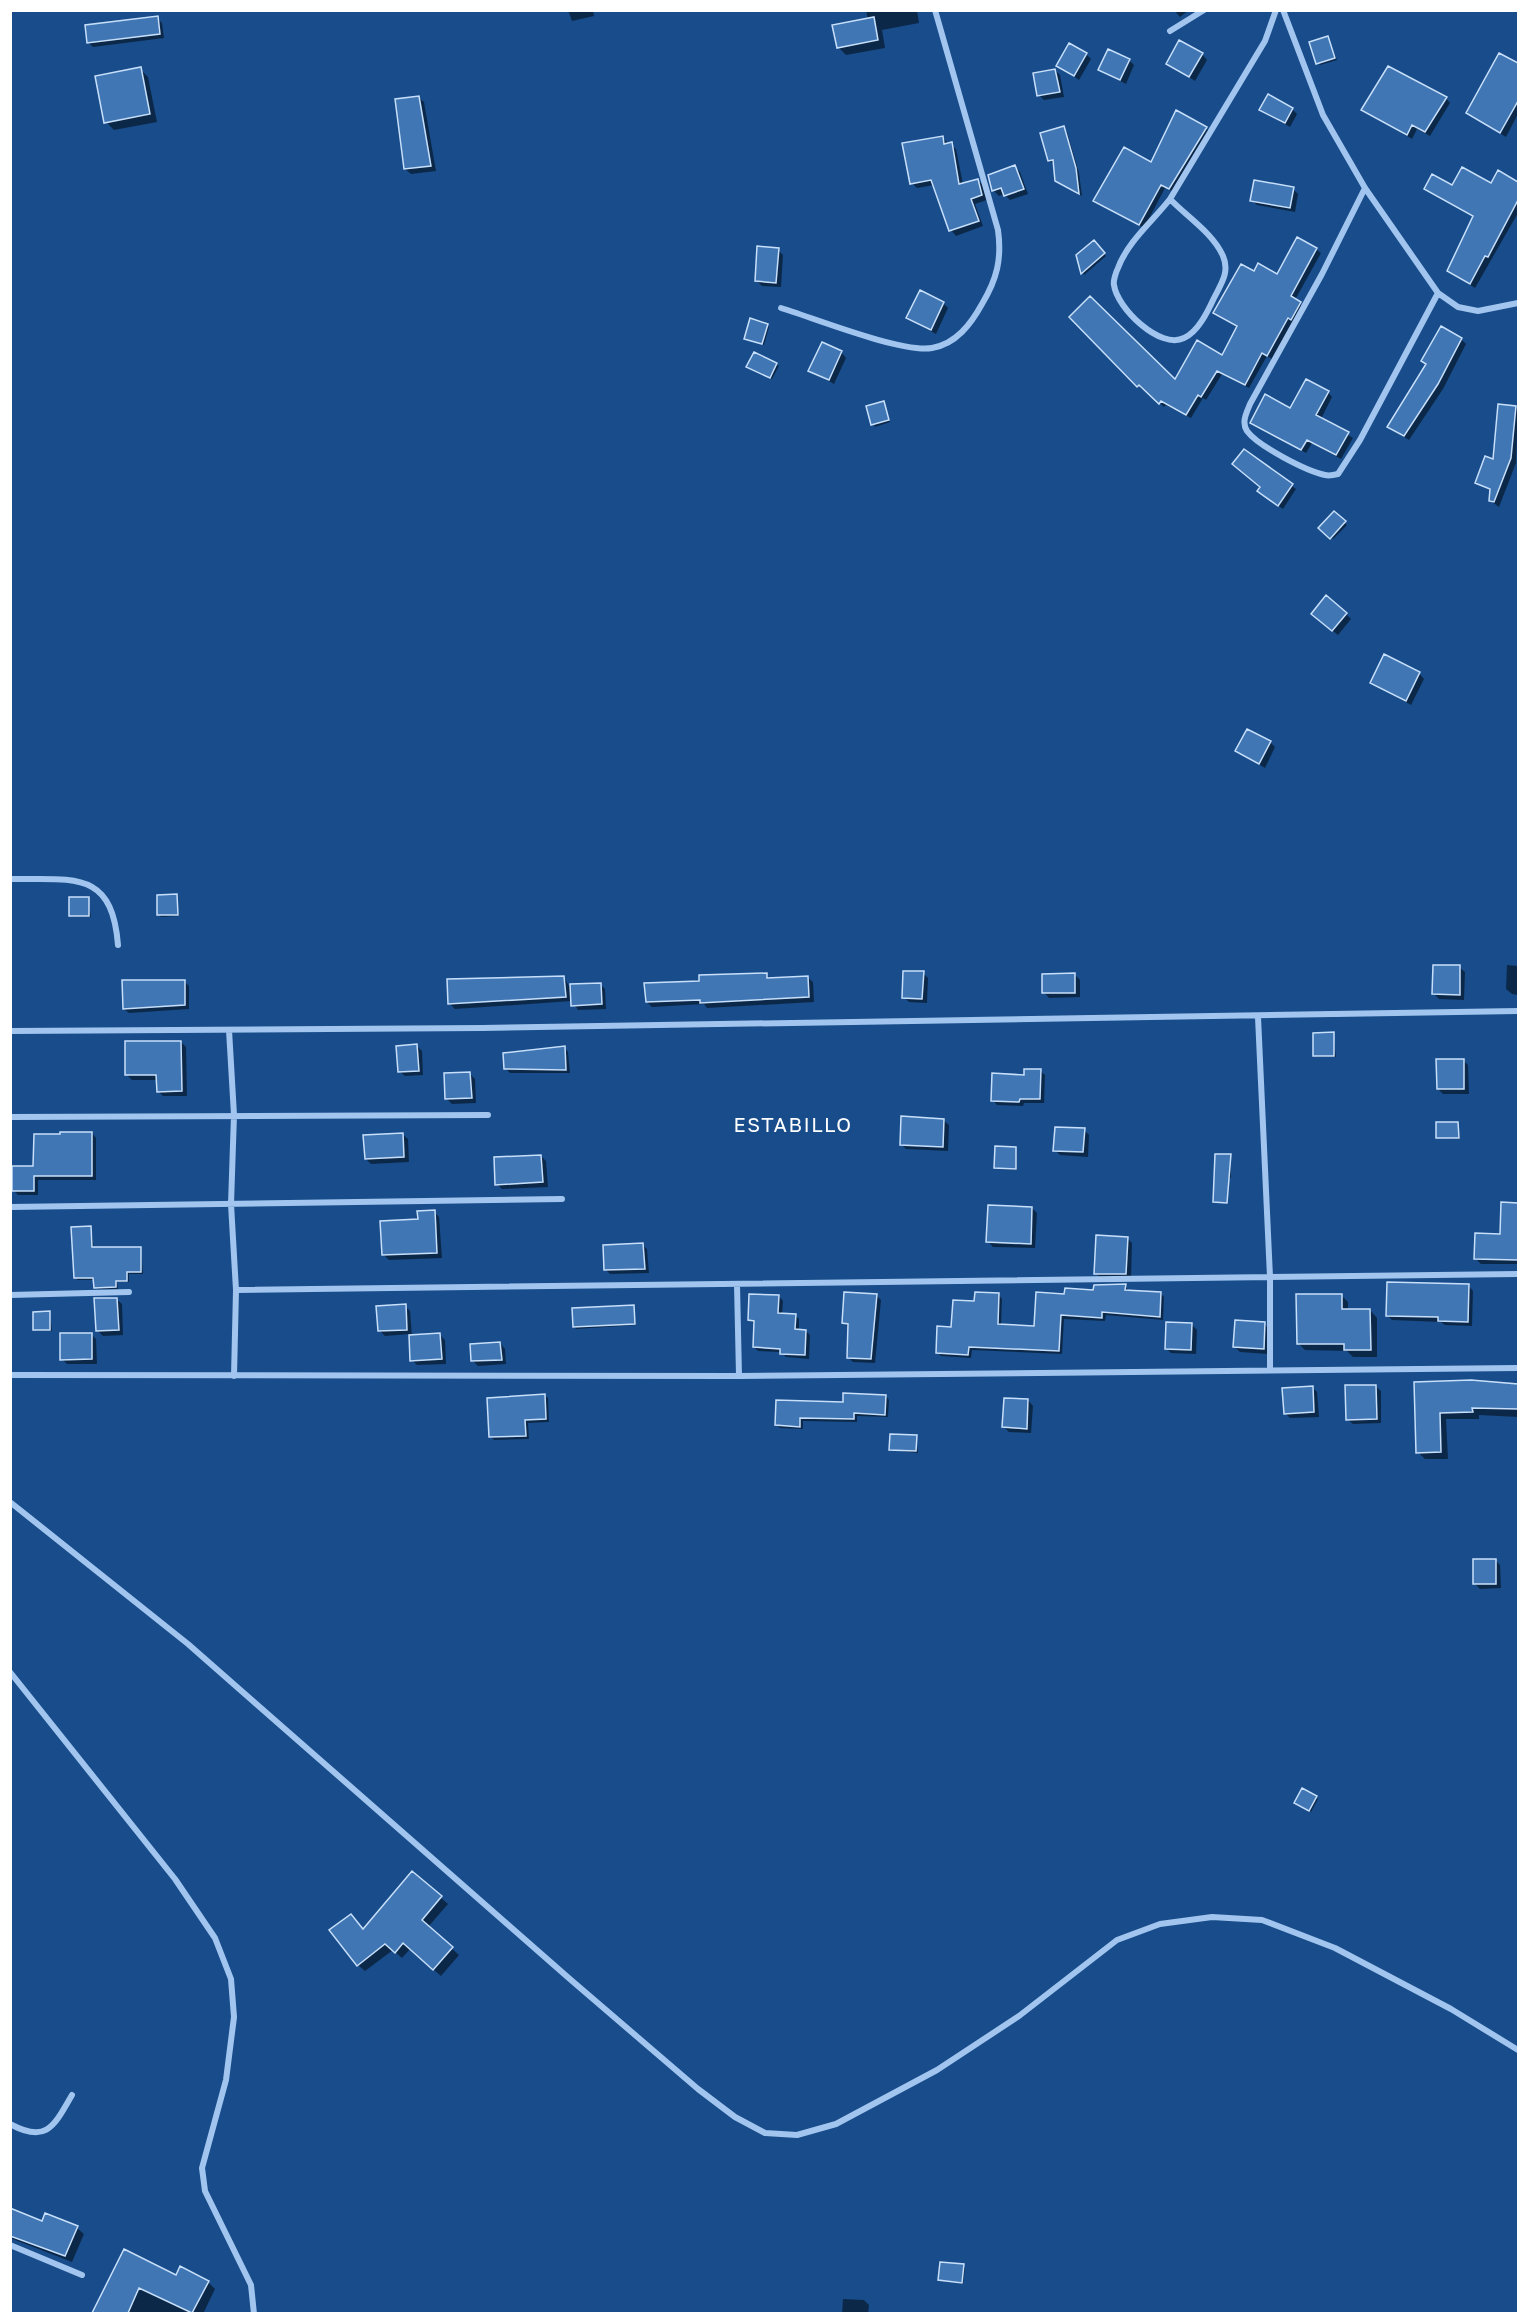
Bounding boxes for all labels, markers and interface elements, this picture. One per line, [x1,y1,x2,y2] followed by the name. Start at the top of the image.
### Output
[734,1112,852,1136] district label: ESTABILLO

